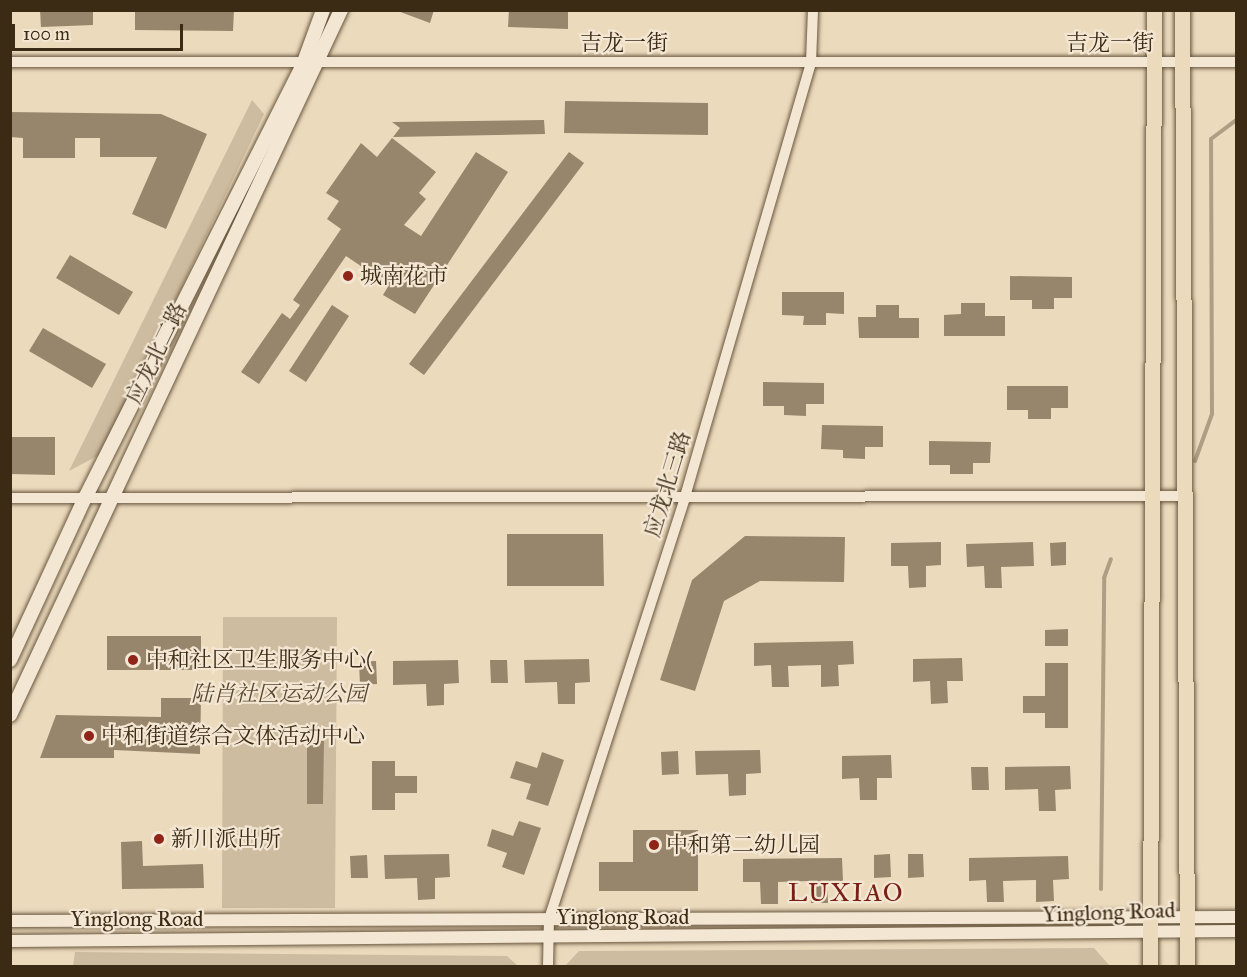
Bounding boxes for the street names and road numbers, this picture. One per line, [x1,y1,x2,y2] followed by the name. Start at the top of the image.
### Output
[580,30,668,56] street label: 吉龙一街
[1066,30,1154,56] street label: 吉龙一街
[120,298,192,408] street label: 应龙北二路
[638,428,696,540] street label: 应龙北三路
[1042,896,1176,928] street label: Yinglong Road
[556,904,690,930] street label: Yinglong Road
[70,906,204,932] street label: Yinglong Road

